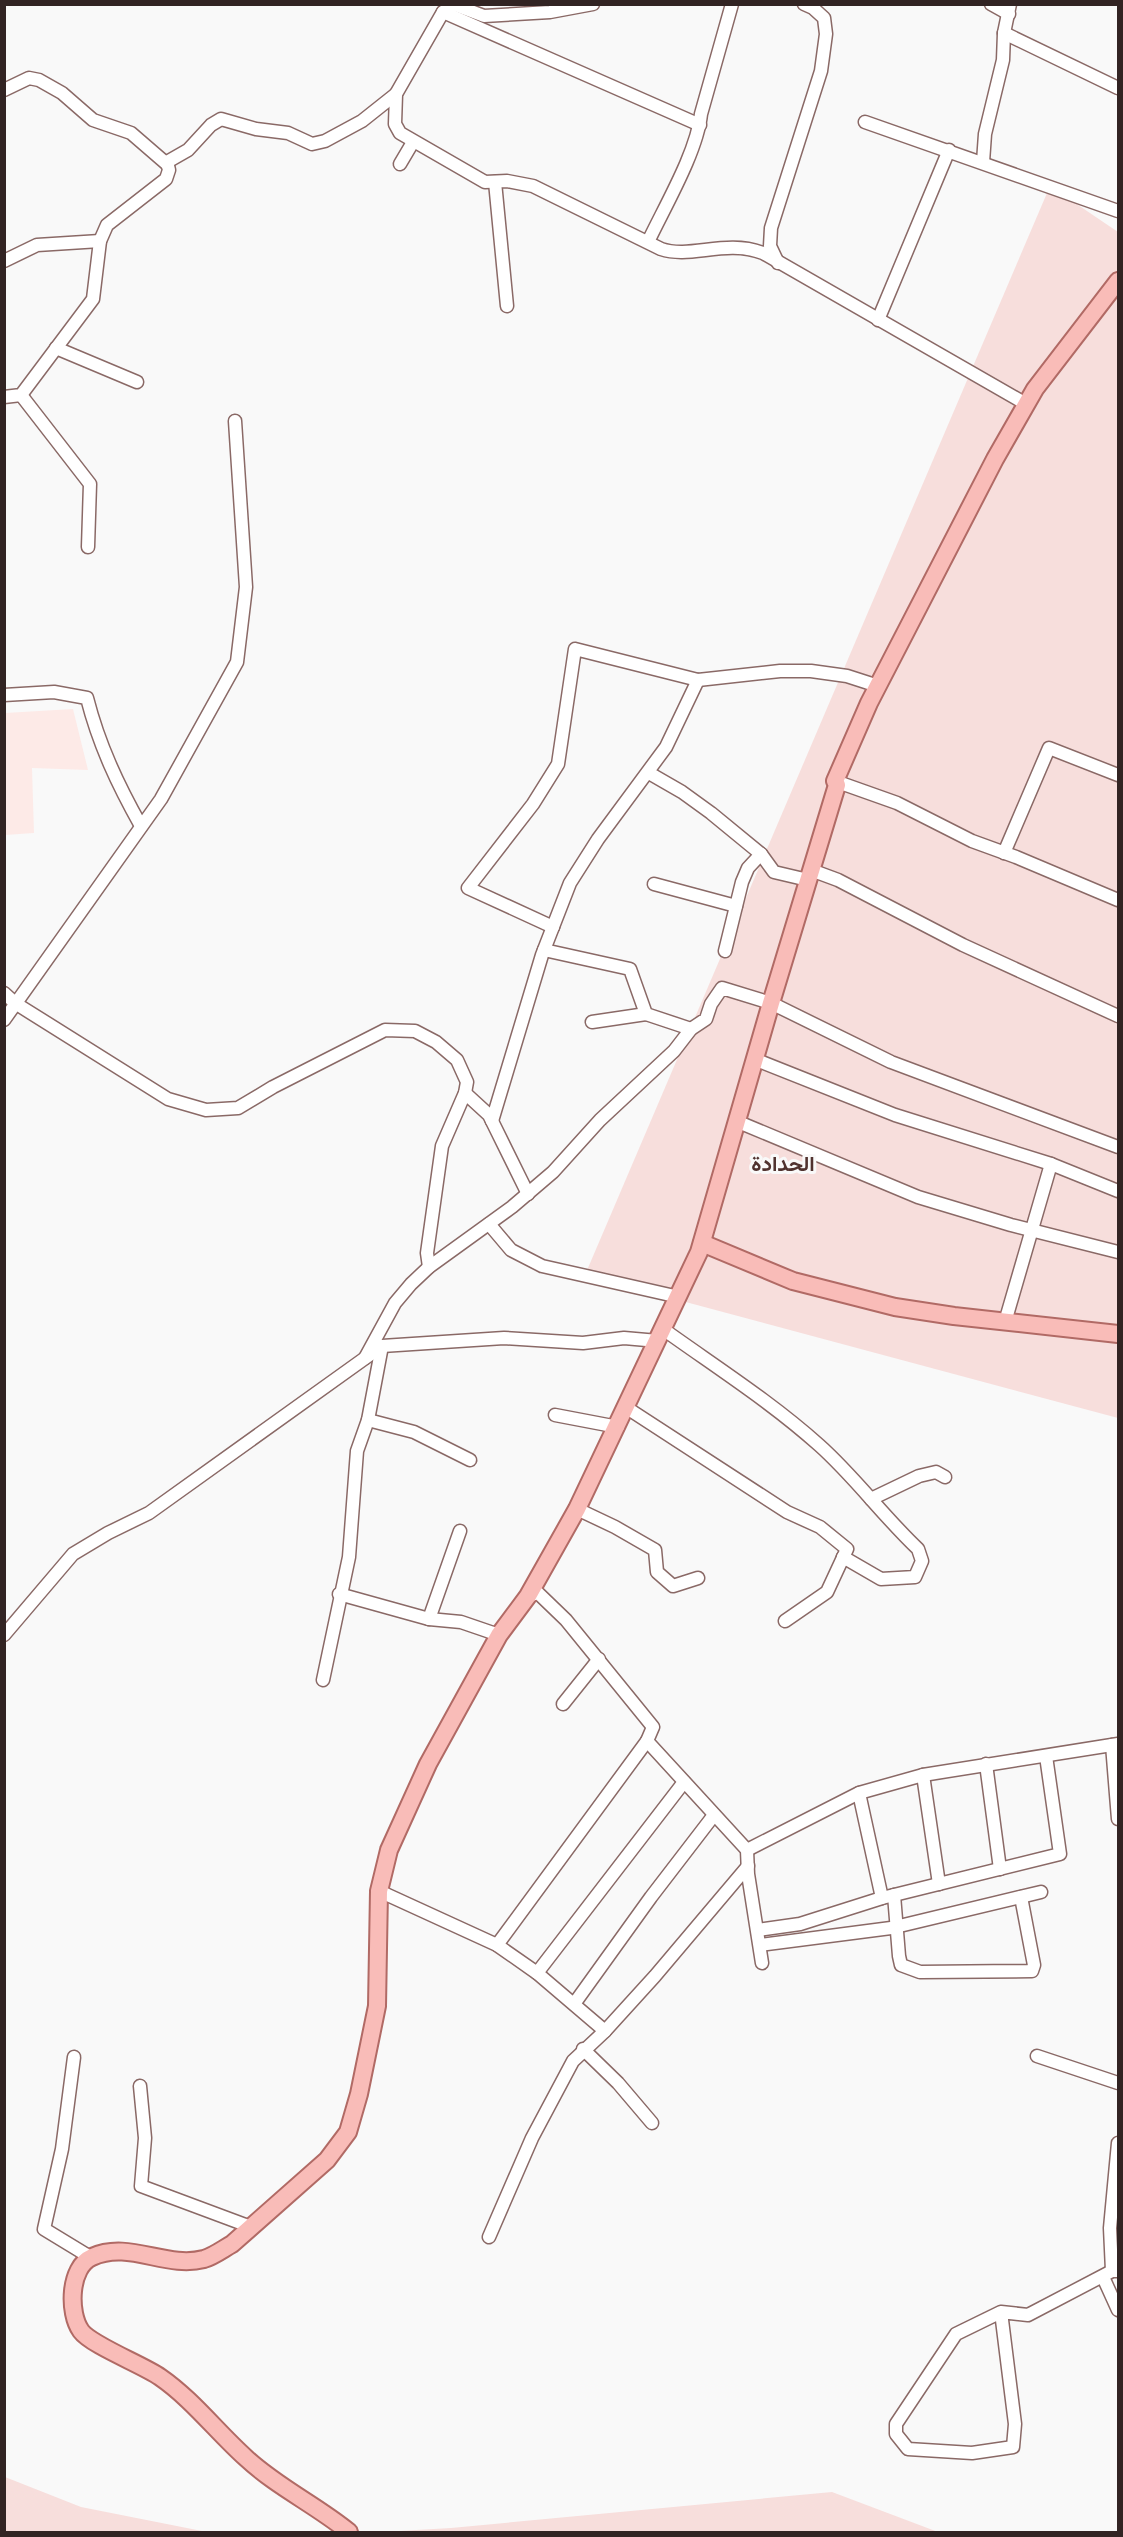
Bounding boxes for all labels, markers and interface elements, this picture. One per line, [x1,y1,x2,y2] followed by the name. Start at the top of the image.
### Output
[751,1152,815,1177] district label: الحدادة

